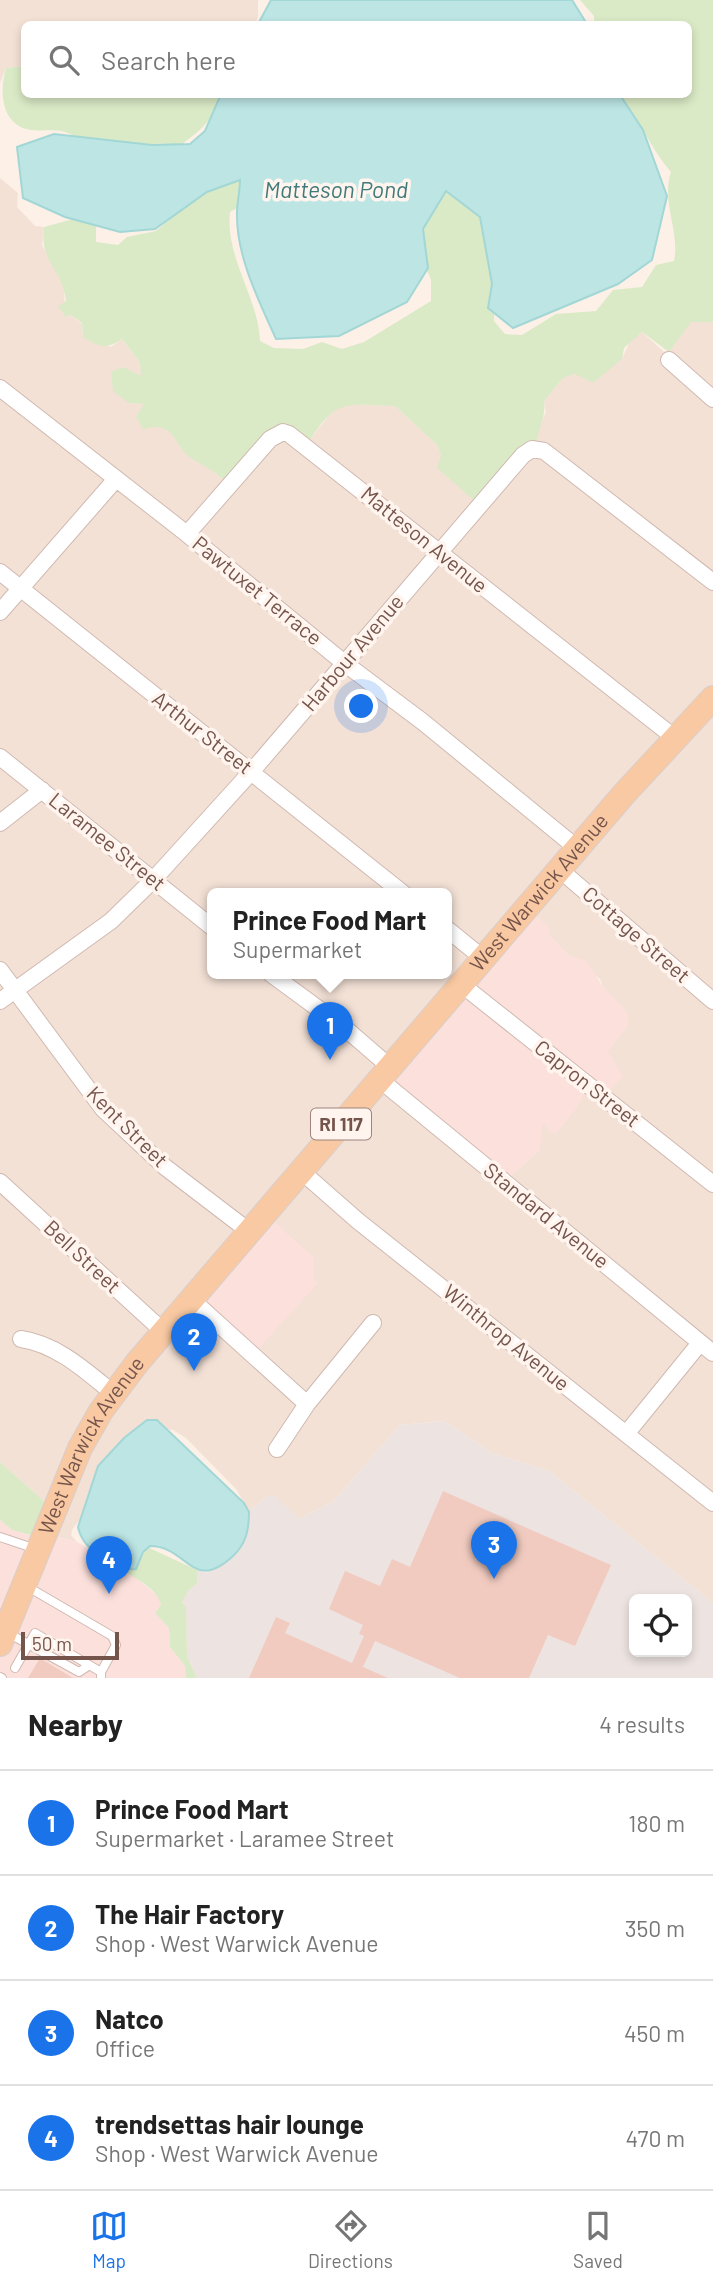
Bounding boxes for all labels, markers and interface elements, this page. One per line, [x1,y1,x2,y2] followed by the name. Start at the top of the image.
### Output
[21,21,692,98] search box
[45,41,83,79] icon: search
[101,44,236,75] text: Search here
[264,175,408,203] water label: Matteson Pond
[357,480,493,597] street label: Matteson Avenue
[188,530,328,650] street label: Pawtuxet Terrace
[296,589,408,716] street label: Harbour Avenue
[148,685,258,779] street label: Arthur Street
[344,689,378,723] your location
[45,786,171,895] street label: Laramee Street
[464,808,613,976] street label: West Warwick Avenue
[578,880,696,987] street label: Cottage Street
[207,888,452,979] popup
[233,904,426,935] text: Prince Food Mart
[233,935,362,963] text: Supermarket
[307,1002,353,1060] pin: 1
[530,1034,646,1132] street label: Capron Street
[82,1080,174,1172] street label: Kent Street
[311,1108,371,1140] road number: RI 117
[479,1157,615,1273] street label: Standard Avenue
[40,1214,126,1298] street label: Bell Street
[439,1278,575,1396] street label: Winthrop Avenue
[171,1313,217,1371] pin: 2
[32,1351,149,1538] street label: West Warwick Avenue
[471,1521,517,1579] pin: 3
[86,1536,132,1594] pin: 4
[629,1594,692,1657] map controls
[629,1594,692,1657] button: locate
[21,1629,119,1661] scale bar
[32,1632,72,1655] text: 50 m
[28,1706,123,1742] text: Nearby
[599,1710,685,1738] text: 4 results
[95,1793,289,1824] text: Prince Food Mart
[47,1809,55,1837] text: 1
[628,1809,685,1837] text: 180 m
[95,1824,394,1852] text: Supermarket · Laramee Street
[95,1898,284,1929] text: The Hair Factory
[45,1914,57,1942] text: 2
[625,1914,685,1942] text: 350 m
[95,1929,379,1957] text: Shop · West Warwick Avenue
[95,2003,164,2034] text: Natco
[45,2019,57,2047] text: 3
[624,2019,685,2047] text: 450 m
[95,2034,155,2062] text: Office
[95,2108,364,2139] text: trendsettas hair lounge
[44,2124,58,2152] text: 4
[626,2124,685,2152] text: 470 m
[95,2139,379,2167] text: Shop · West Warwick Avenue
[90,2207,128,2272] tab: Map
[308,2207,393,2272] tab: Directions
[573,2207,623,2272] tab: Saved

